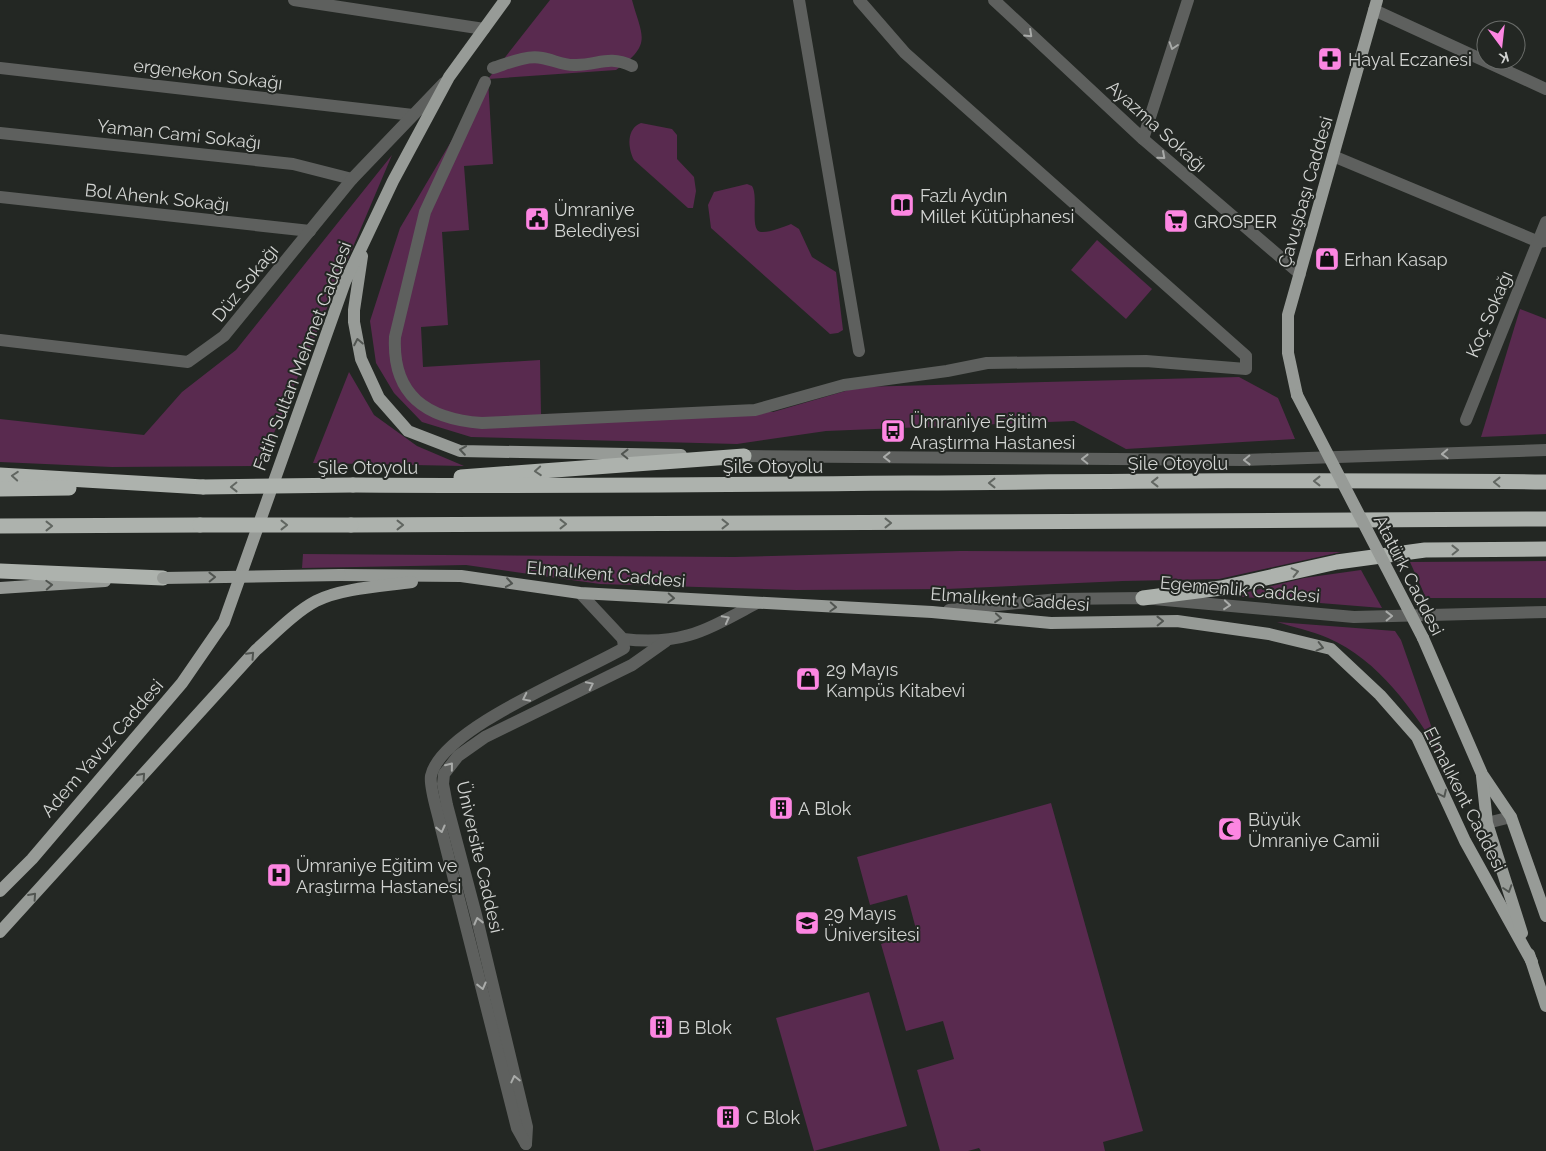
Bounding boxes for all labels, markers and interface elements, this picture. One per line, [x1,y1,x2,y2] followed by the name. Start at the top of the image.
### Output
[1476,20,1526,70] north arrow
[1024,28,1033,37] one-way arrow
[1168,42,1178,50] one-way arrow
[1317,46,1343,72] pharmacy icon: Hayal Eczanesi
[1348,49,1472,70] place label: Hayal Eczanesi
[1497,49,1511,67] text: K
[132,54,284,94] street label: ergenekon Sokağı
[1103,76,1211,176] street label: Ayazma Sokağı
[1273,114,1337,270] street label: Çavuşbaşı Caddesi
[96,115,262,153] street label: Yaman Cami Sokağı
[1156,150,1165,158] one-way arrow
[84,179,230,215] street label: Bol Ahenk Sokağı
[920,185,1074,227] place label: Fazlı Aydın Millet Kütüphanesi
[889,192,915,218] library icon: Fazlı Aydın Millet Kütüphanesi
[554,199,640,241] place label: Ümraniye Belediyesi
[524,206,550,232] public building icon: Ümraniye Belediyesi
[1163,208,1189,234] supermarket icon: GROSPER
[1194,211,1277,232] place label: GROSPER
[249,238,355,474] street label: Fatih Sultan Mehmet Caddesi
[208,240,282,326] street label: Düz Sokağı
[1314,246,1340,272] shop icon: Erhan Kasap
[1344,249,1448,270] place label: Erhan Kasap
[1461,267,1517,361] street label: Koç Sokağı
[353,337,363,346] one-way arrow
[910,411,1075,453] place label: Ümraniye Eğitim Araştırma Hastanesi
[880,418,906,444] bus stop icon: Ümraniye Eğitim Araştırma Hastanesi
[458,445,467,455] one-way arrow
[621,449,628,459] one-way arrow
[1441,449,1448,459] one-way arrow
[883,452,891,462] one-way arrow
[1128,453,1228,474] street label: Şile Otoyolu
[1081,454,1088,464] one-way arrow
[1243,455,1251,465] one-way arrow
[723,456,823,477] street label: Şile Otoyolu
[318,457,418,478] street label: Şile Otoyolu
[534,466,542,477] one-way arrow
[10,470,18,481] one-way arrow
[1313,476,1321,486] one-way arrow
[1151,477,1158,487] one-way arrow
[1493,477,1501,487] one-way arrow
[988,478,996,488] one-way arrow
[230,482,238,492] one-way arrow
[1370,511,1448,639] street label: Atatürk Caddesi
[884,518,892,528] one-way arrow
[559,519,567,529] one-way arrow
[722,519,729,529] one-way arrow
[280,520,288,530] one-way arrow
[396,520,404,530] one-way arrow
[45,521,53,531] one-way arrow
[1452,545,1460,555] one-way arrow
[526,557,686,591] street label: Elmalıkent Caddesi
[1290,567,1299,578] one-way arrow
[208,572,216,582] one-way arrow
[1159,572,1321,606] street label: Egemenlik Caddesi
[505,577,514,587] one-way arrow
[45,579,53,590] one-way arrow
[930,583,1090,615] street label: Elmalıkent Caddesi
[667,592,675,603] one-way arrow
[1223,600,1231,611] one-way arrow
[829,601,837,612] one-way arrow
[1385,611,1393,622] one-way arrow
[994,612,1002,623] one-way arrow
[721,615,730,625] one-way arrow
[1156,616,1164,627] one-way arrow
[1315,641,1323,651] one-way arrow
[245,652,254,661] one-way arrow
[826,659,965,701] place label: 29 Mayıs Kampüs Kitabevi
[795,666,821,692] shop icon: 29 Mayıs Kampüs Kitabevi
[37,675,167,821] street label: Adem Yavuz Caddesi
[585,681,594,691] one-way arrow
[523,692,532,702] one-way arrow
[1419,723,1511,875] street label: Elmalıkent Caddesi
[445,762,454,771] one-way arrow
[136,772,145,781] one-way arrow
[452,779,508,935] street label: Üniversite Caddesi
[1437,789,1448,798] one-way arrow
[768,795,794,821] building icon: A Blok
[798,798,852,819] place label: A Blok
[1248,809,1380,851] place label: Büyük Ümraniye Camii
[1217,816,1243,842] mosque icon: Büyük Ümraniye Camii
[436,824,446,832] one-way arrow
[296,855,461,897] place label: Ümraniye Eğitim ve Araştırma Hastanesi
[266,862,292,888] hospital icon: Ümraniye Eğitim ve Araştırma Hastanesi
[1502,884,1512,893] one-way arrow
[27,893,36,902] one-way arrow
[824,903,920,945] place label: 29 Mayıs Üniversitesi
[794,910,820,936] school or university icon: 29 Mayıs Üniversitesi
[473,917,484,926] one-way arrow
[476,982,487,991] one-way arrow
[648,1014,674,1040] building icon: B Blok
[678,1017,732,1038] place label: B Blok
[510,1075,521,1084] one-way arrow
[715,1104,741,1130] building icon: C Blok
[746,1107,801,1128] place label: C Blok

